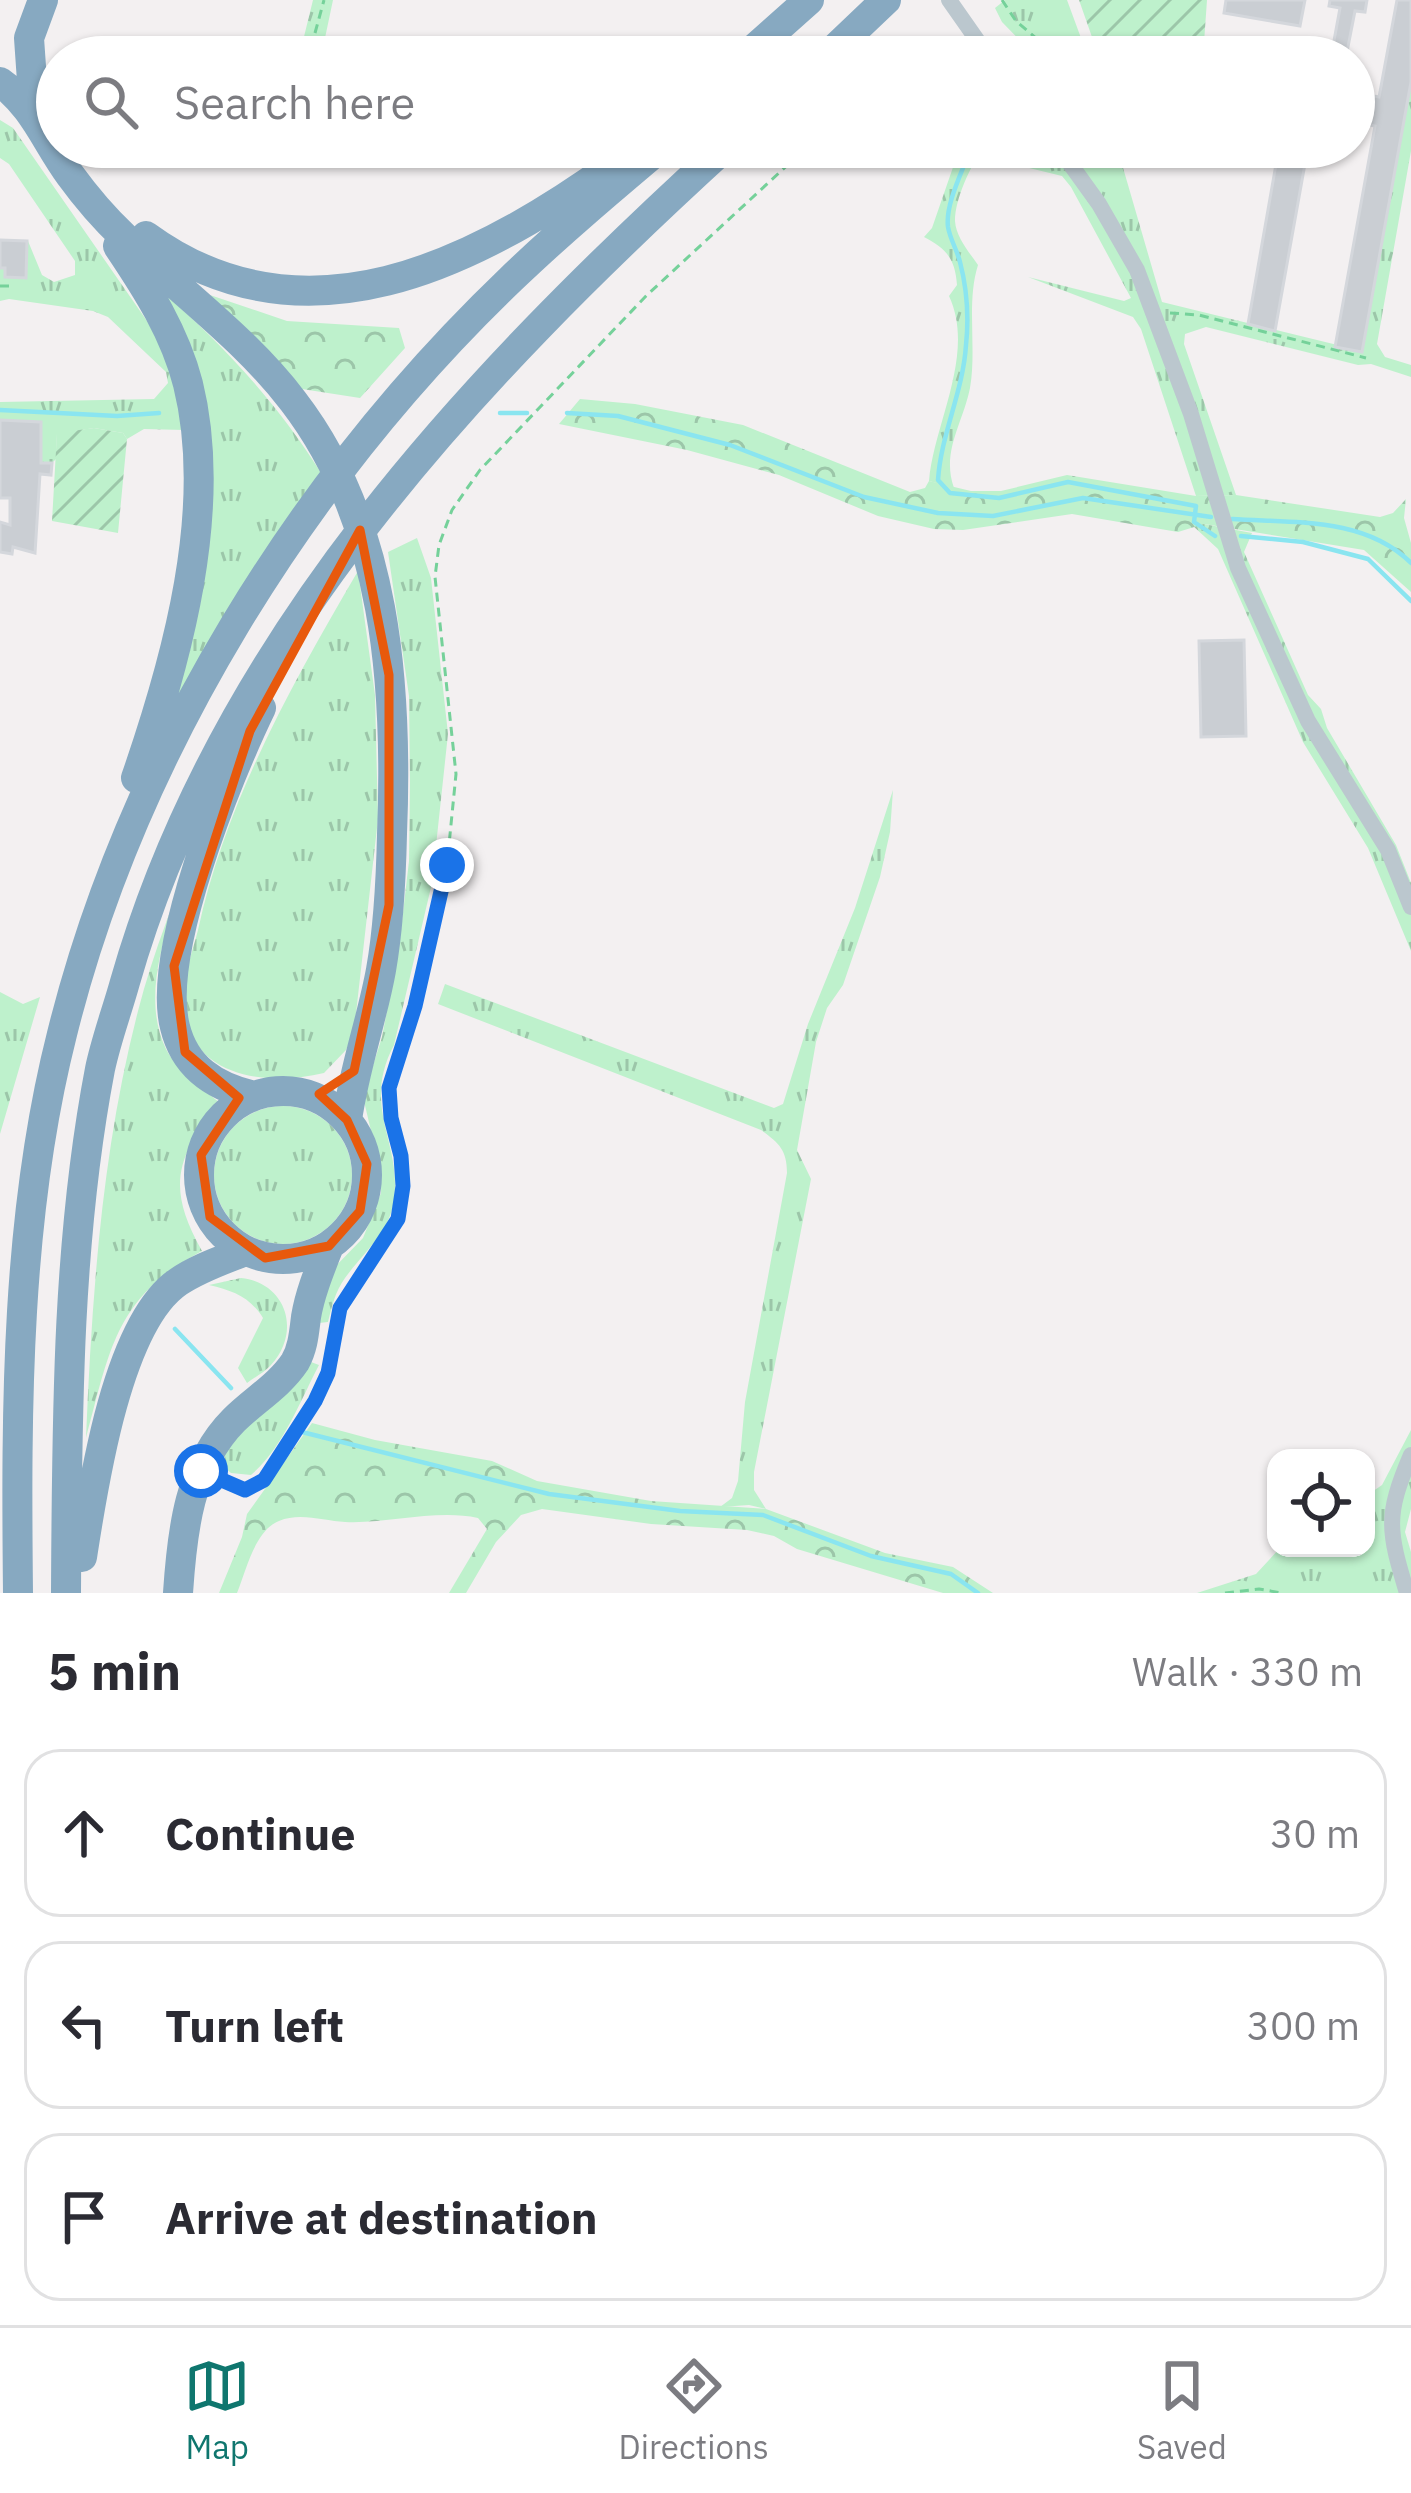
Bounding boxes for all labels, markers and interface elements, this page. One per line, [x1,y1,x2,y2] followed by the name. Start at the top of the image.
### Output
[36,36,1375,168] search box
[78,69,144,135] icon: search
[174,73,415,131] text: Search here
[420,838,474,892] route end
[174,1444,228,1498] route start
[1267,1449,1375,1557] map controls
[1267,1449,1375,1557] button: locate
[48,1638,181,1704] text: 5 min
[1132,1646,1363,1697] text: Walk · 330 m
[51,1800,117,1866] icon: ahead
[165,1804,356,1862] text: Continue
[1270,1808,1360,1859] text: 30 m
[51,1992,117,2058] icon: left
[165,1996,344,2054] text: Turn left
[1247,2000,1360,2051] text: 300 m
[51,2184,117,2250] icon: arrive
[165,2188,598,2246] text: Arrive at destination
[184,2353,250,2468] tab: Map
[619,2353,769,2468] tab: Directions
[1137,2353,1227,2468] tab: Saved

